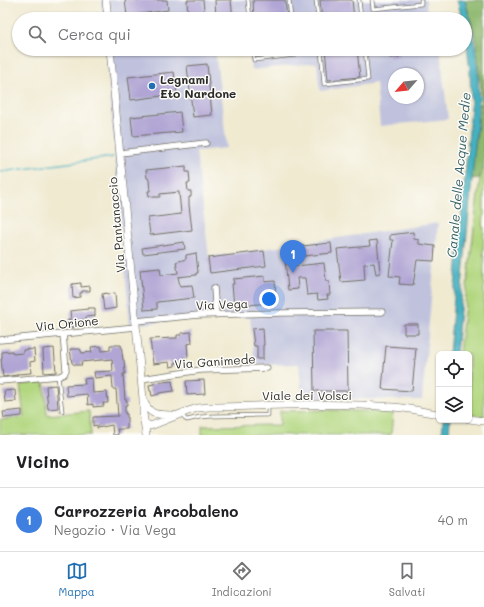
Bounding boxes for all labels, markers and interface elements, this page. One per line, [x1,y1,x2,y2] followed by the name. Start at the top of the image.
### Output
[12,12,472,56] search box
[26,23,48,45] icon: search
[58,24,131,44] text: Cerca qui
[388,68,424,104] north arrow
[160,71,236,101] place label: Legnami Eto Nardone
[147,81,157,91] marker: Legnami Eto Nardone
[442,92,474,258] water label: Canale delle Acque Medie
[104,177,128,273] street label: Via Pantanaccio
[280,240,306,273] pin: 1
[259,289,279,309] your location
[196,295,248,313] street label: Via Vega
[35,312,99,334] street label: Via Orione
[174,350,256,372] street label: Via Ganimede
[436,351,472,423] map controls
[436,351,472,387] button: locate
[262,387,352,403] street label: Viale dei Volsci
[436,387,472,423] button: layers
[16,450,69,472] text: Vicino
[54,501,238,521] text: Carrozzeria Arcobaleno
[26,511,32,528] text: 1
[438,511,468,528] text: 40 m
[54,521,176,538] text: Negozio · Via Vega
[59,560,95,599] tab: Mappa
[212,560,272,599] tab: Indicazioni
[389,560,425,599] tab: Salvati

